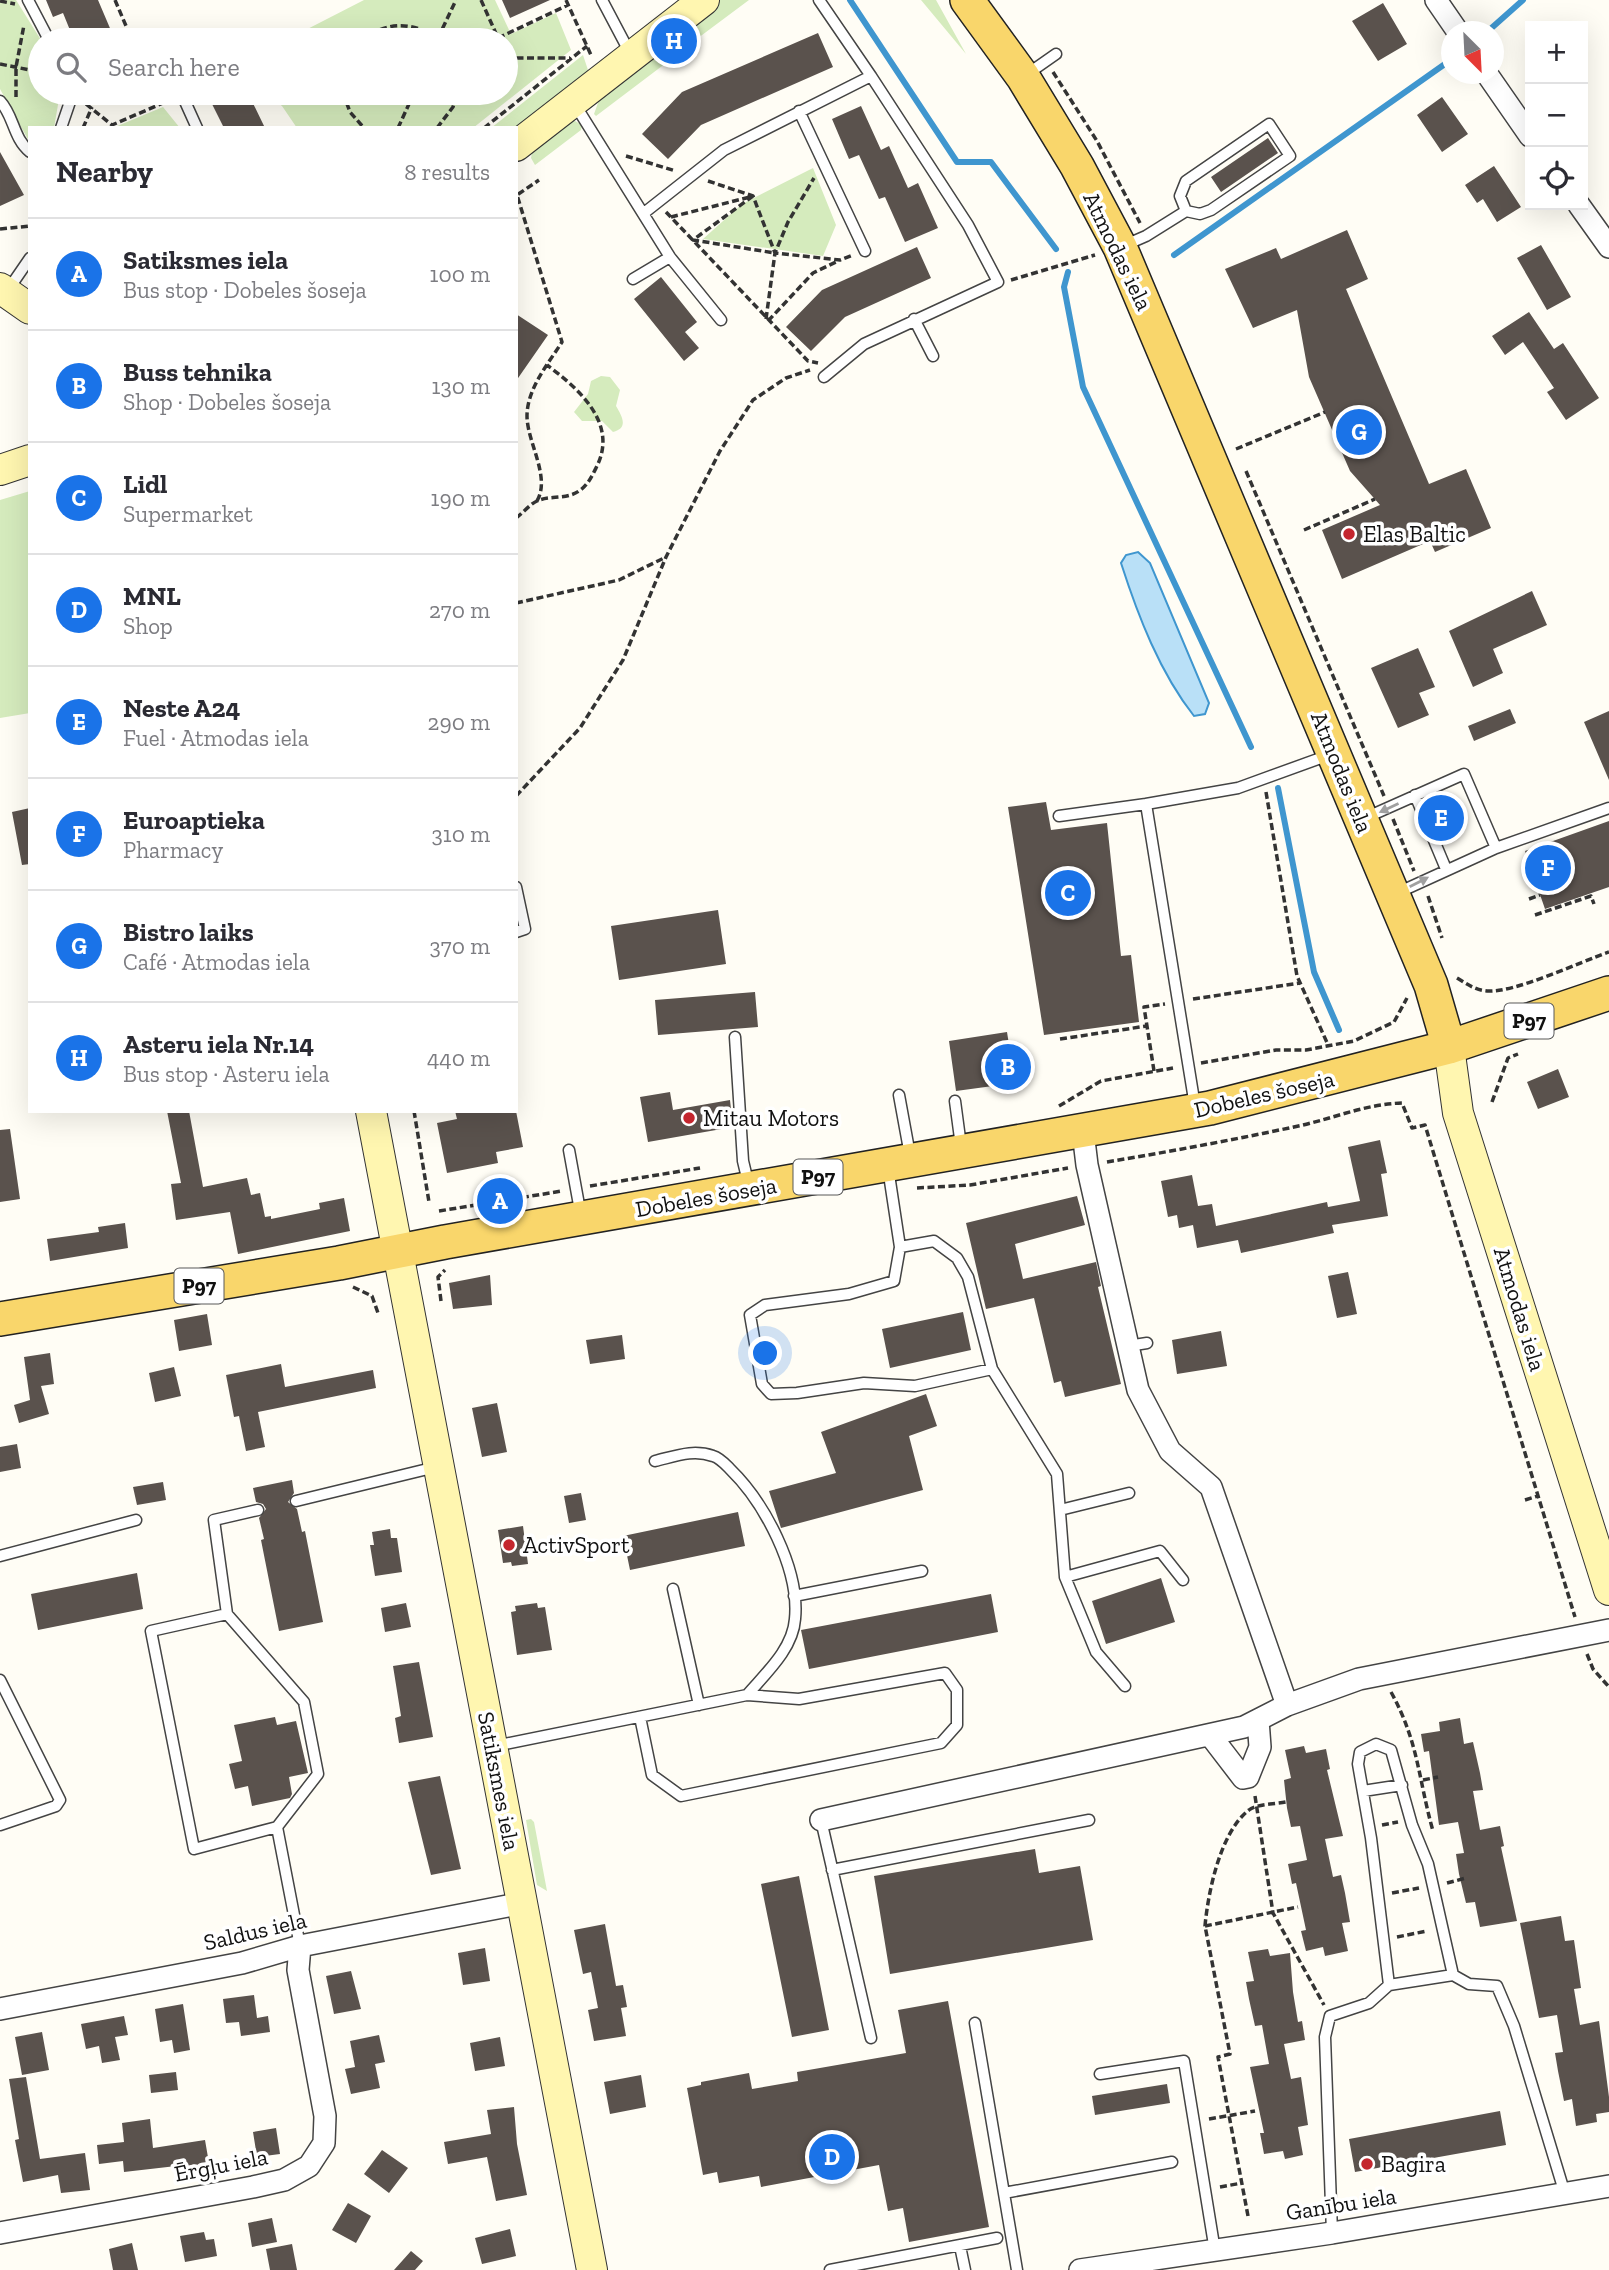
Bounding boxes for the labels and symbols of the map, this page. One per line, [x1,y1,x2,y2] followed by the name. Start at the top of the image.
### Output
[651,15,697,67] pin: H
[1441,21,1504,84] north arrow
[1077,187,1159,315] street label: Atmodas iela
[1336,406,1382,458] pin: G
[1363,520,1466,548] place label: Elas Baltic
[1341,526,1357,542] marker: Elas Baltic
[1305,707,1379,837] street label: Atmodas iela
[1418,792,1464,844] pin: E
[1379,802,1399,814] one-way arrow
[1525,842,1571,894] pin: F
[1045,867,1091,919] pin: C
[1409,876,1429,887] one-way arrow
[1504,1004,1554,1038] road number: P97
[985,1041,1031,1093] pin: B
[1191,1064,1337,1124] street label: Dobeles šoseja
[703,1104,839,1132] place label: Mitau Motors
[681,1110,697,1126] marker: Mitau Motors
[794,1160,842,1194] road number: P97
[633,1171,779,1223] street label: Dobeles šoseja
[477,1175,523,1227] pin: A
[1488,1244,1552,1374] street label: Atmodas iela
[174,1268,224,1304] road number: P97
[748,1336,782,1370] your location
[523,1531,630,1559] place label: ActivSport
[501,1537,517,1553] marker: ActivSport
[472,1709,526,1853] street label: Satiksmes iela
[201,1906,309,1956] street label: Saldus iela
[809,2131,855,2183] pin: D
[172,2142,270,2188] street label: Ērgļu iela
[1381,2150,1446,2178] place label: Bagira
[1359,2156,1375,2172] marker: Bagira
[1284,2181,1398,2227] street label: Ganību iela

